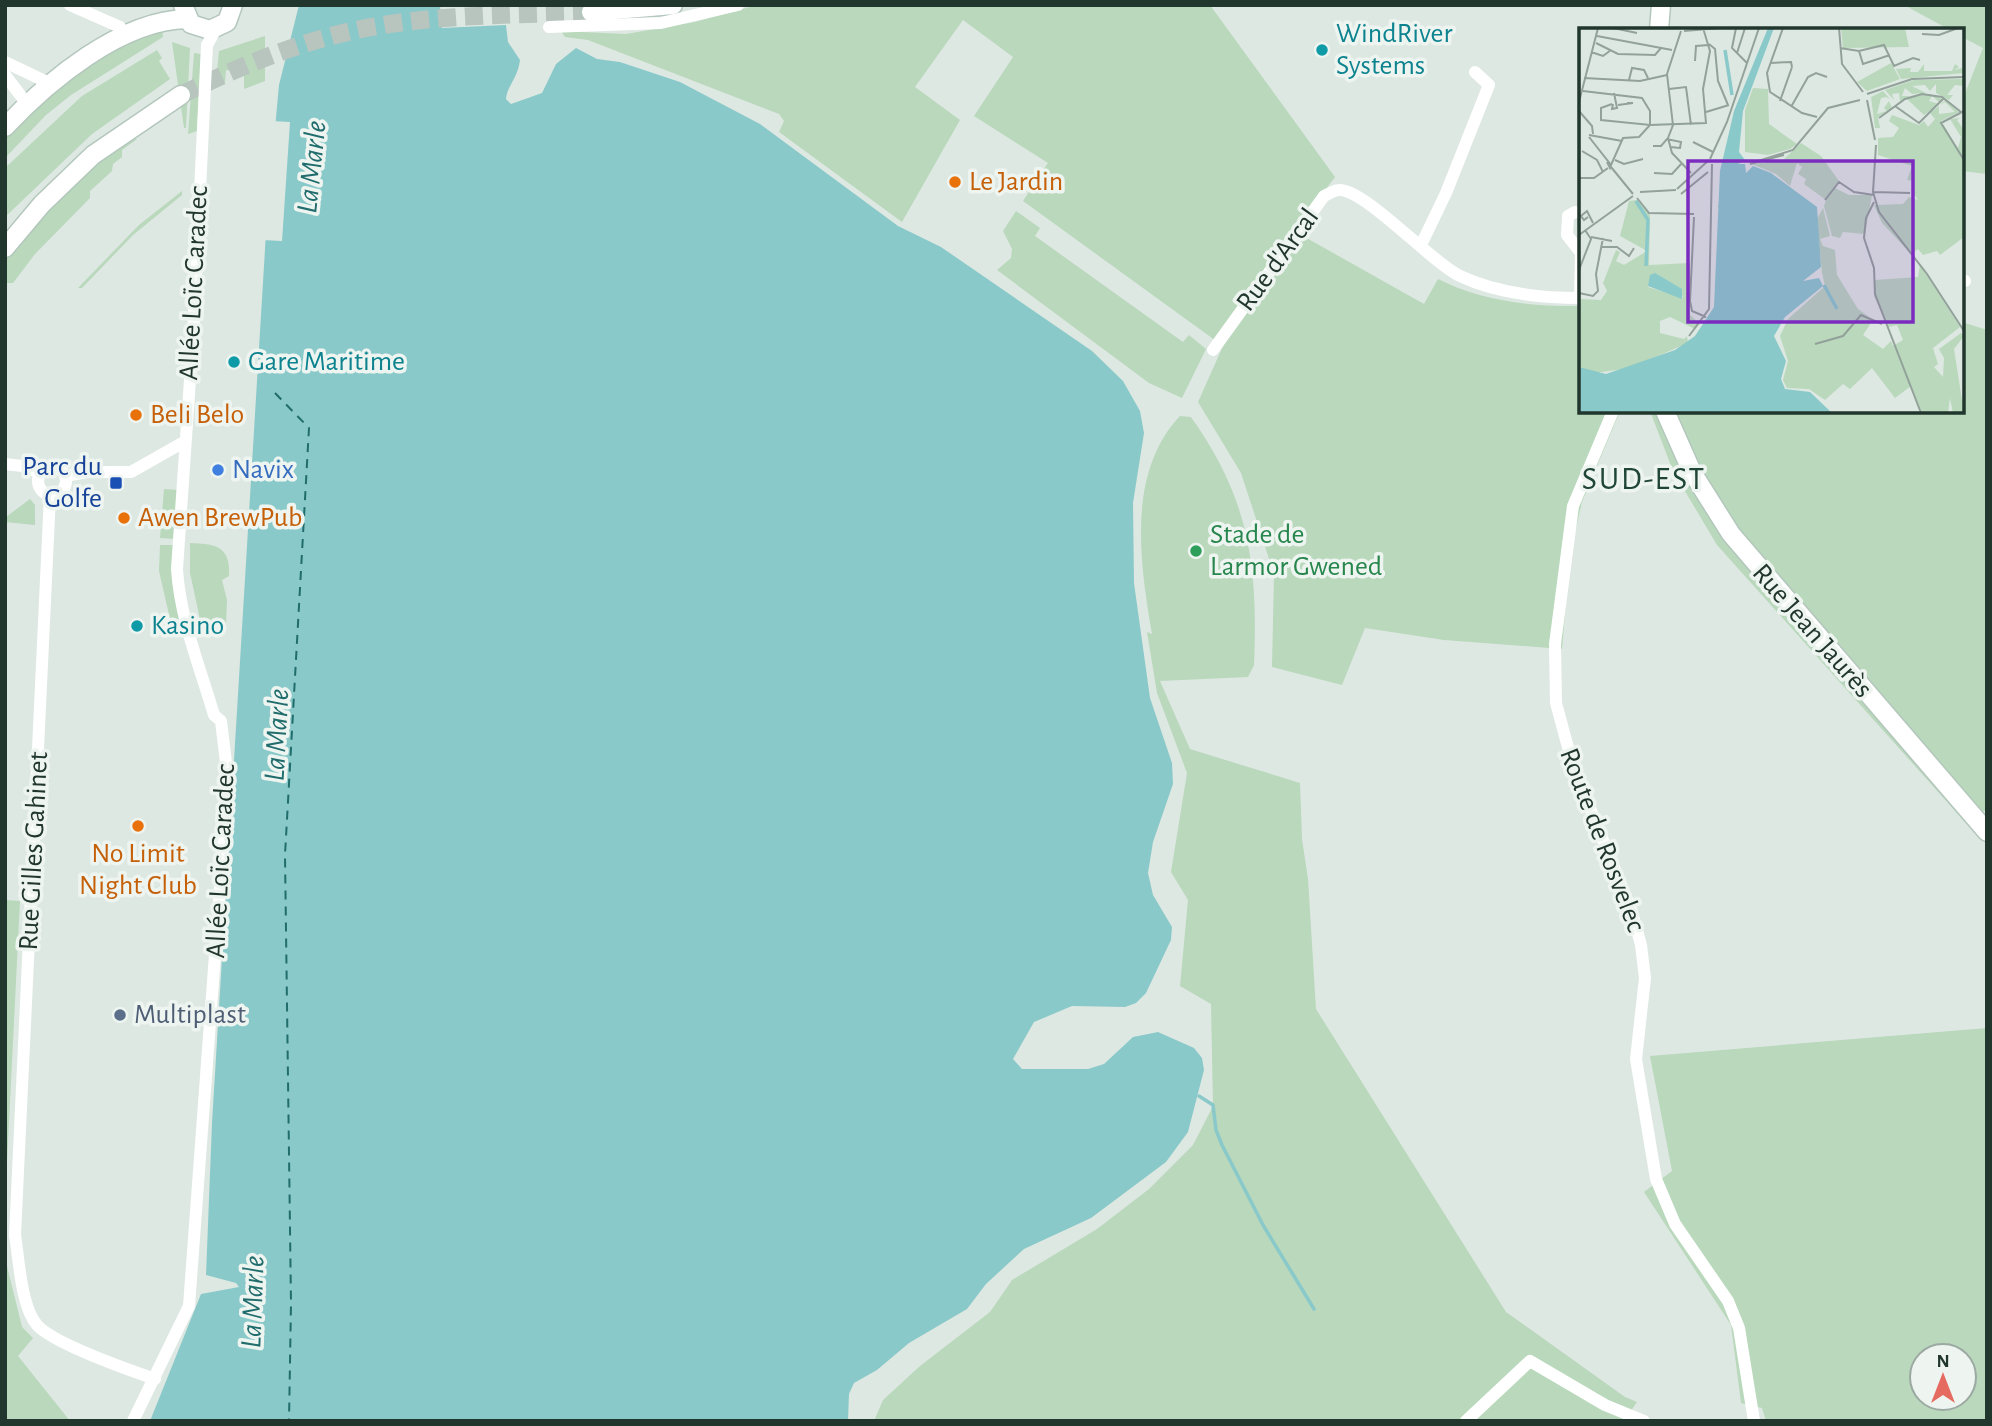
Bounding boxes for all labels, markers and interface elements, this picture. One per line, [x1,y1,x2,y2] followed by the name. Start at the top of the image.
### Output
[1336,20,1452,80] place label: WindRiver Systems
[1579,28,1964,413] inset map
[1314,42,1330,58] marker: WindRiver Systems
[292,119,332,215] water label: La Marle
[969,168,1063,196] place label: Le Jardin
[947,174,963,190] marker: Le Jardin
[175,185,213,381] street label: Allée Loïc Caradec
[1232,203,1324,317] street label: Rue d'Arcal
[248,348,405,376] place label: Gare Maritime
[226,354,242,370] marker: Gare Maritime
[150,401,244,429] place label: Beli Belo
[128,407,144,423] marker: Beli Belo
[22,453,102,513] place label: Parc du Golfe
[232,456,294,484] place label: Navix
[210,462,226,478] marker: Navix
[1582,463,1706,495] district label: SUD-EST
[108,475,124,491] marker: Parc du Golfe
[138,504,303,532] place label: Awen BrewPub
[116,510,132,526] marker: Awen BrewPub
[1210,521,1382,581] place label: Stade de Larmor Gwened
[1188,543,1204,559] marker: Stade de Larmor Gwened
[1747,559,1877,703] street label: Rue Jean Jaurès
[151,612,224,640] place label: Kasino
[129,618,145,634] marker: Kasino
[260,688,294,782] water label: La Marle
[1554,744,1650,936] street label: Route de Rosvelec
[15,751,53,951] street label: Rue Gilles Gahinet
[202,763,240,959] street label: Allée Loïc Caradec
[130,818,146,834] marker: No Limit Night Club
[79,840,197,900] place label: No Limit Night Club
[134,1001,246,1029] place label: Multiplast
[112,1007,128,1023] marker: Multiplast
[236,1255,270,1349] water label: La Marle
[1908,1342,1978,1412] north arrow
[1936,1352,1950,1371] text: N

